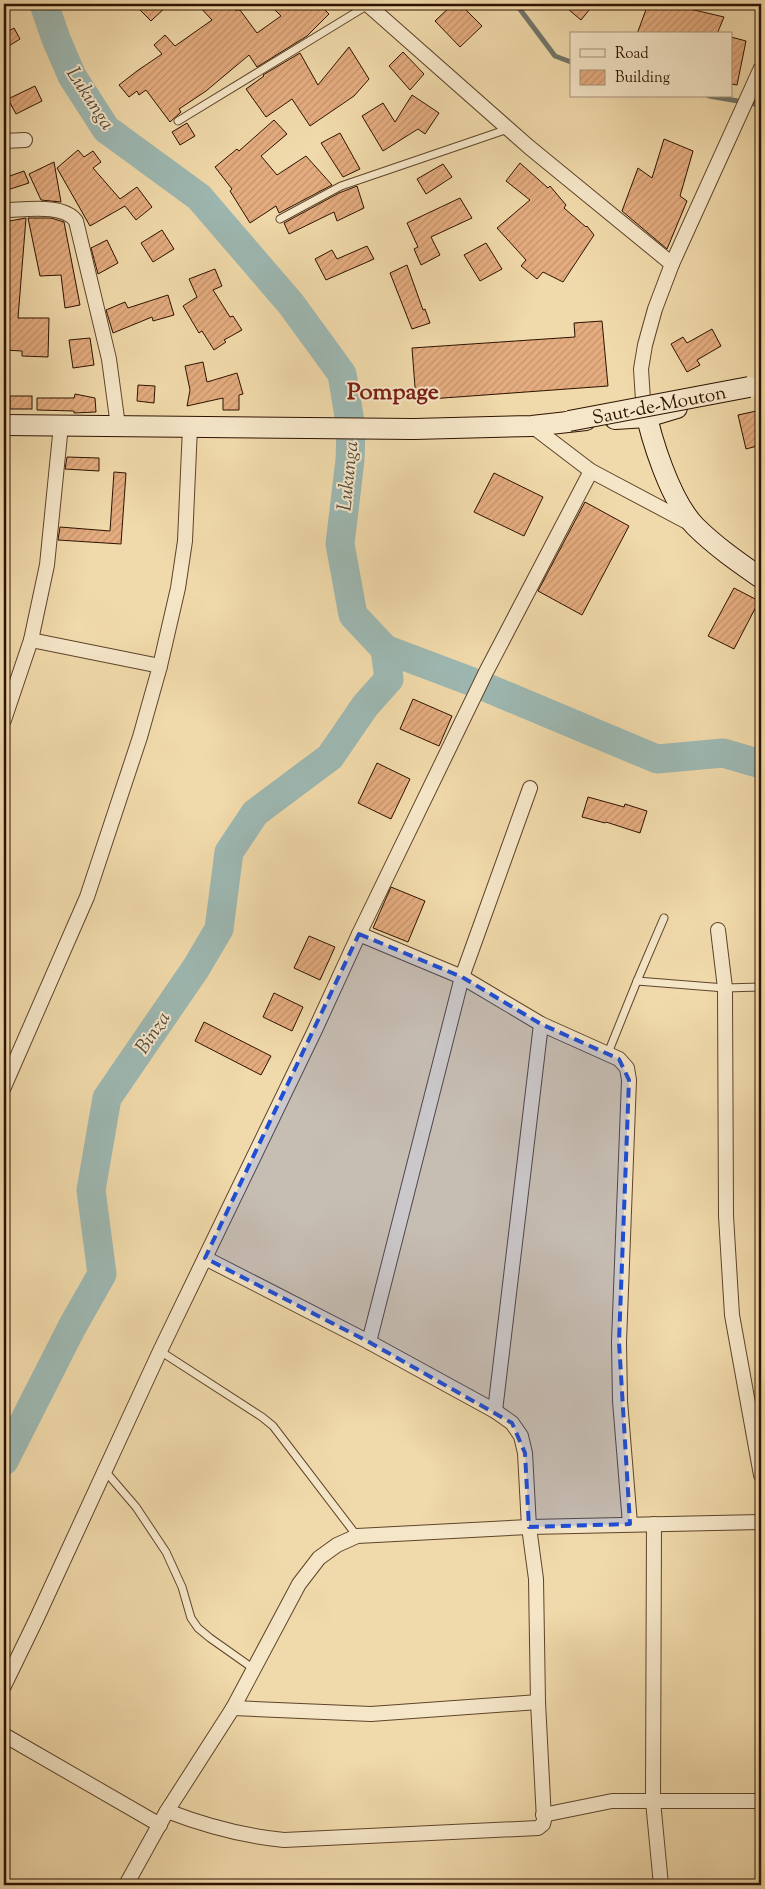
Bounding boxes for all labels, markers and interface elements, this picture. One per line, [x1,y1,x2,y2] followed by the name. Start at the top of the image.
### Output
[570,32,732,98] legend
[615,44,649,65] text: Road
[58,62,120,137] water label: Lukunga
[615,68,670,89] text: Building
[347,376,439,410] district label: Pompage
[590,380,729,433] street label: Saut-de-Mouton
[331,440,368,513] water label: Lukunga
[129,1006,179,1061] water label: Binza

